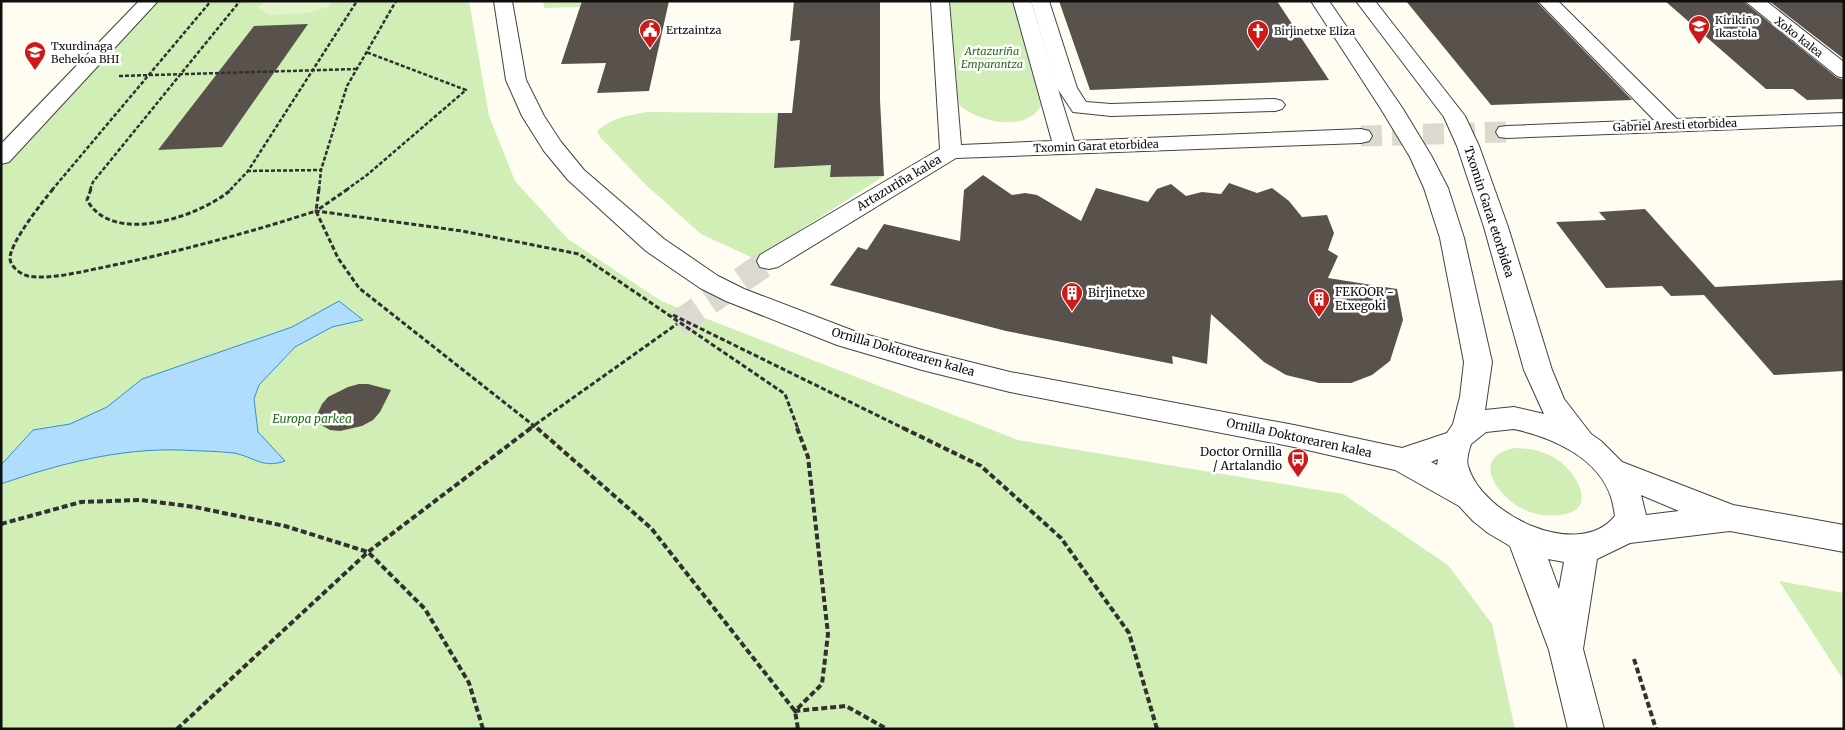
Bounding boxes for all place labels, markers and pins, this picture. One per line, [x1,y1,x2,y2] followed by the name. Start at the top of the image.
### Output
[1715,13,1760,40] place label: Kirikiño Ikastola
[1687,14,1711,45] school or university icon: Kirikiño Ikastola
[638,18,662,49] public building icon: Ertzaintza
[1246,19,1270,50] church icon: Birjinetxe Eliza
[666,23,722,37] place label: Ertzaintza
[1274,24,1355,38] place label: Birjinetxe Eliza
[51,39,119,66] place label: Txurdinaga Behekoa BHI
[23,40,47,71] school or university icon: Txurdinaga Behekoa BHI
[1060,281,1084,312] building icon: Birjinetxe
[1335,284,1394,313] place label: FEKOOR - Etxegoki
[1088,285,1145,300] place label: Birjinetxe
[1307,287,1331,318] building icon: FEKOOR - Etxegoki
[1200,444,1283,473] place label: Doctor Ornilla / Artalandio
[1286,447,1310,478] bus stop icon: Doctor Ornilla / Artalandio

